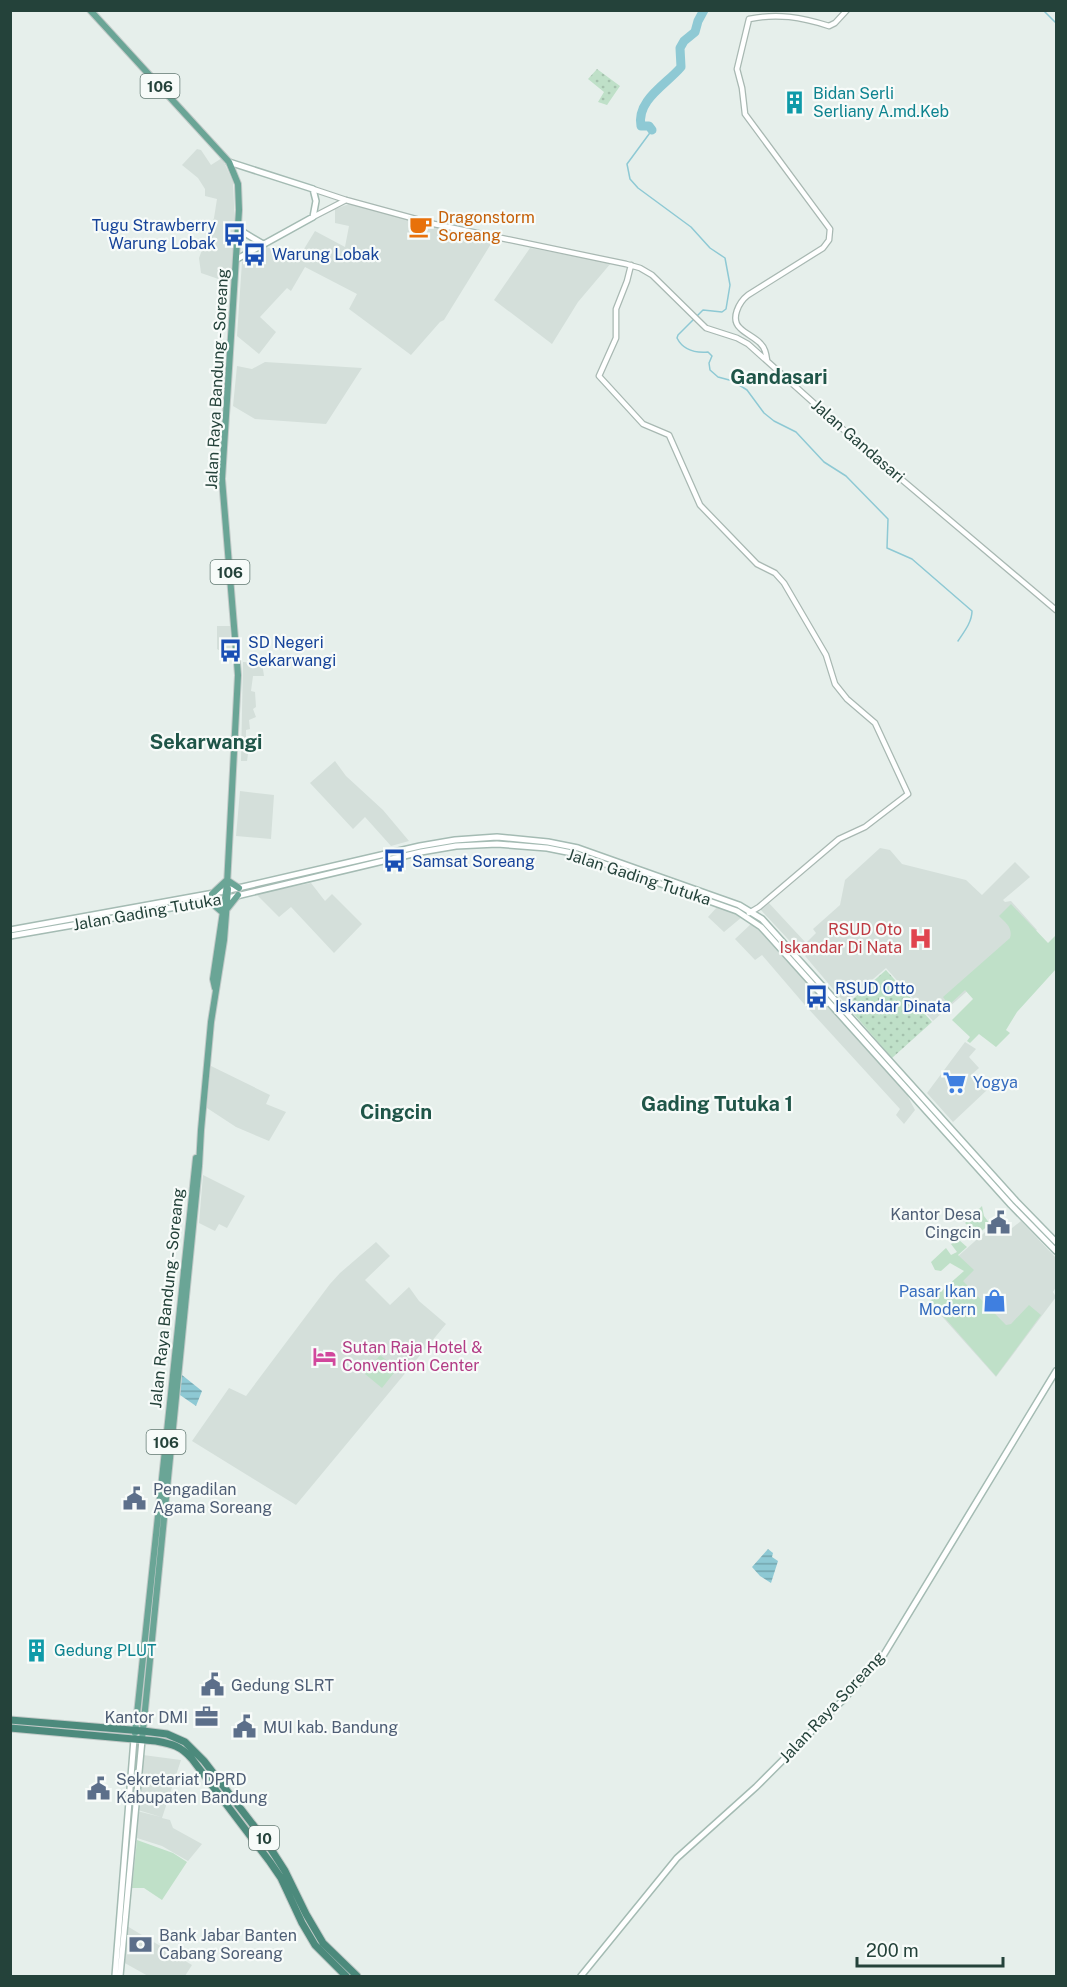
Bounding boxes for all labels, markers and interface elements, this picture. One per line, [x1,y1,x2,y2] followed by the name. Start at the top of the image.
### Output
[140,74,180,98] road number: 106
[813,84,949,121] place label: Bidan Serli Serliany A.md.Keb
[782,89,808,115] building icon: Bidan Serli Serliany A.md.Keb
[438,208,535,245] place label: Dragonstorm Soreang
[407,213,433,239] cafe icon: Dragonstorm Soreang
[92,216,216,253] place label: Tugu Strawberry Warung Lobak
[221,221,247,247] bus stop icon: Tugu Strawberry Warung Lobak
[241,241,267,267] bus stop icon: Warung Lobak
[272,245,379,264] place label: Warung Lobak
[202,268,232,490] street label: Jalan Raya Bandung - Soreang
[730,365,828,389] district label: Gandasari
[808,395,908,487] street label: Jalan Gandasari
[210,560,250,584] road number: 106
[248,633,336,670] place label: SD Negeri Sekarwangi
[217,638,243,664] bus stop icon: SD Negeri Sekarwangi
[150,730,262,754] district label: Sekarwangi
[565,845,713,909] street label: Jalan Gading Tutuka
[381,848,407,874] bus stop icon: Samsat Soreang
[412,852,535,871] place label: Samsat Soreang
[71,890,223,934] street label: Jalan Gading Tutuka
[780,920,902,957] place label: RSUD Oto Iskandar Di Nata
[907,925,933,951] hospital icon: RSUD Oto Iskandar Di Nata
[835,979,951,1016] place label: RSUD Otto Iskandar Dinata
[804,984,830,1010] bus stop icon: RSUD Otto Iskandar Dinata
[942,1069,968,1095] supermarket icon: Yogya
[973,1073,1018,1092] place label: Yogya
[641,1092,793,1116] district label: Gading Tutuka 1
[360,1100,432,1124] district label: Cingcin
[146,1187,188,1409] street label: Jalan Raya Bandung - Soreang
[890,1205,981,1242] place label: Kantor Desa Cingcin
[986,1210,1012,1236] public building icon: Kantor Desa Cingcin
[899,1282,976,1319] place label: Pasar Ikan Modern
[981,1287,1007,1313] shop icon: Pasar Ikan Modern
[342,1338,483,1375] place label: Sutan Raja Hotel & Convention Center
[311,1343,337,1369] hotel icon: Sutan Raja Hotel & Convention Center
[146,1430,186,1454] road number: 106
[153,1480,272,1517] place label: Pengadilan Agama Soreang
[122,1485,148,1511] public building icon: Pengadilan Agama Soreang
[23,1637,49,1663] building icon: Gedung PLUT
[54,1641,157,1660] place label: Gedung PLUT
[776,1647,888,1767] street label: Jalan Raya Soreang
[200,1672,226,1698] public building icon: Gedung SLRT
[231,1676,334,1695] place label: Gedung SLRT
[193,1704,219,1730] office icon: Kantor DMI
[104,1708,188,1727] place label: Kantor DMI
[232,1714,258,1740] public building icon: MUI kab. Bandung
[263,1718,398,1737] place label: MUI kab. Bandung
[116,1770,268,1807] place label: Sekretariat DPRD Kabupaten Bandung
[85,1775,111,1801] public building icon: Sekretariat DPRD Kabupaten Bandung
[249,1826,279,1850] road number: 10
[159,1926,297,1963] place label: Bank Jabar Banten Cabang Soreang
[857,1930,1002,1968] scale bar
[128,1931,154,1957] bank icon: Bank Jabar Banten Cabang Soreang
[866,1940,919,1961] text: 200 m

